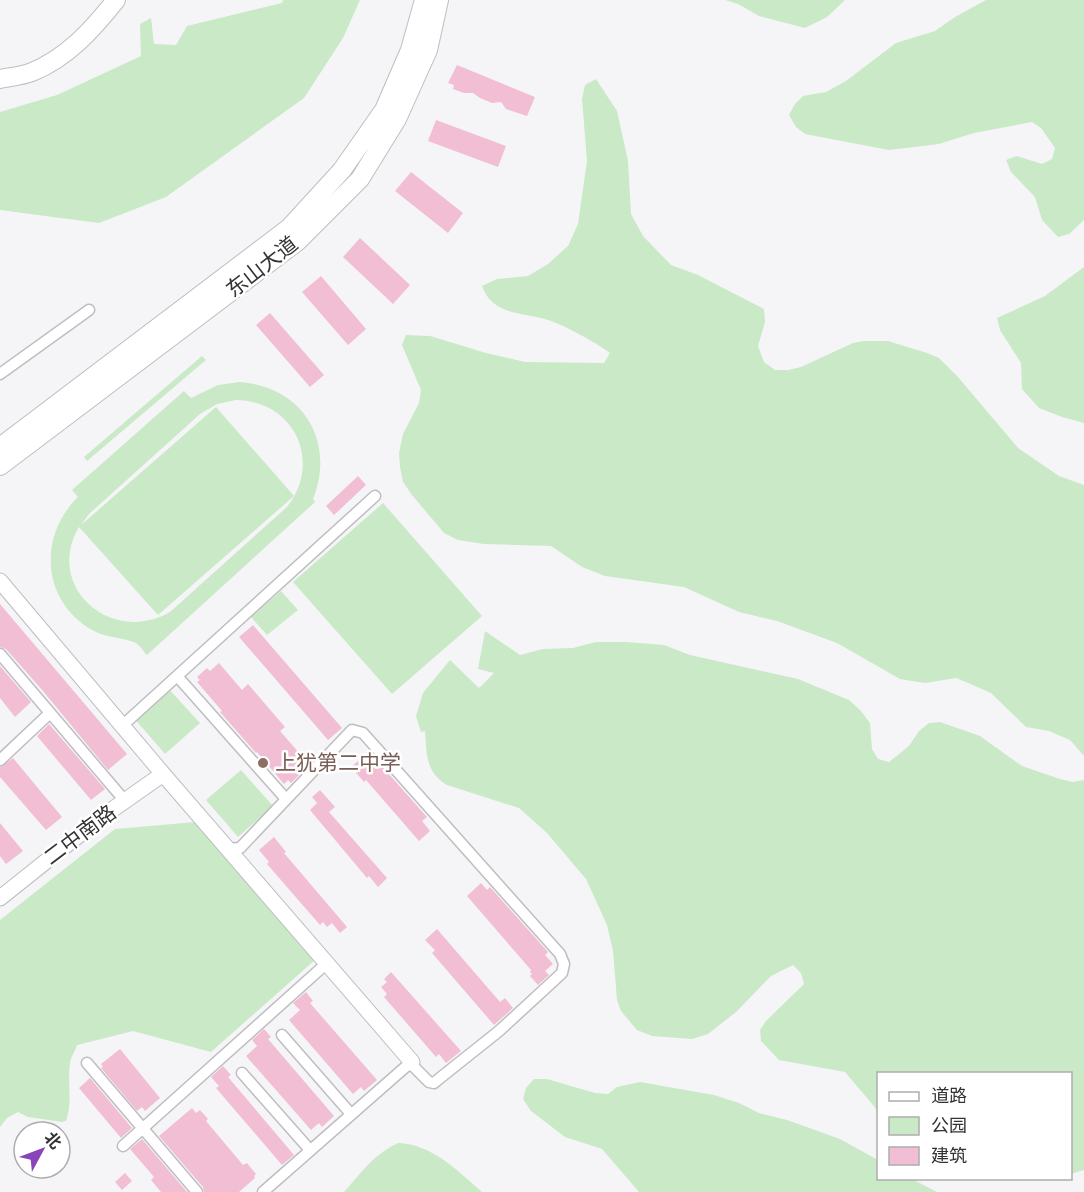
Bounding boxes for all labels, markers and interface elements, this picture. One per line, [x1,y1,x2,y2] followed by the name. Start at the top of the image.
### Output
[222,232,302,302] street label: 东山大道
[275,751,401,775] place label: 上犹第二中学
[256,756,270,770] marker: 上犹第二中学
[39,800,121,870] street label: 二中南路
[877,1072,1072,1180] legend
[931,1085,967,1106] text: 道路
[931,1115,967,1136] text: 公园
[12,1120,72,1180] north arrow
[41,1128,65,1153] text: 北
[931,1145,967,1166] text: 建筑

